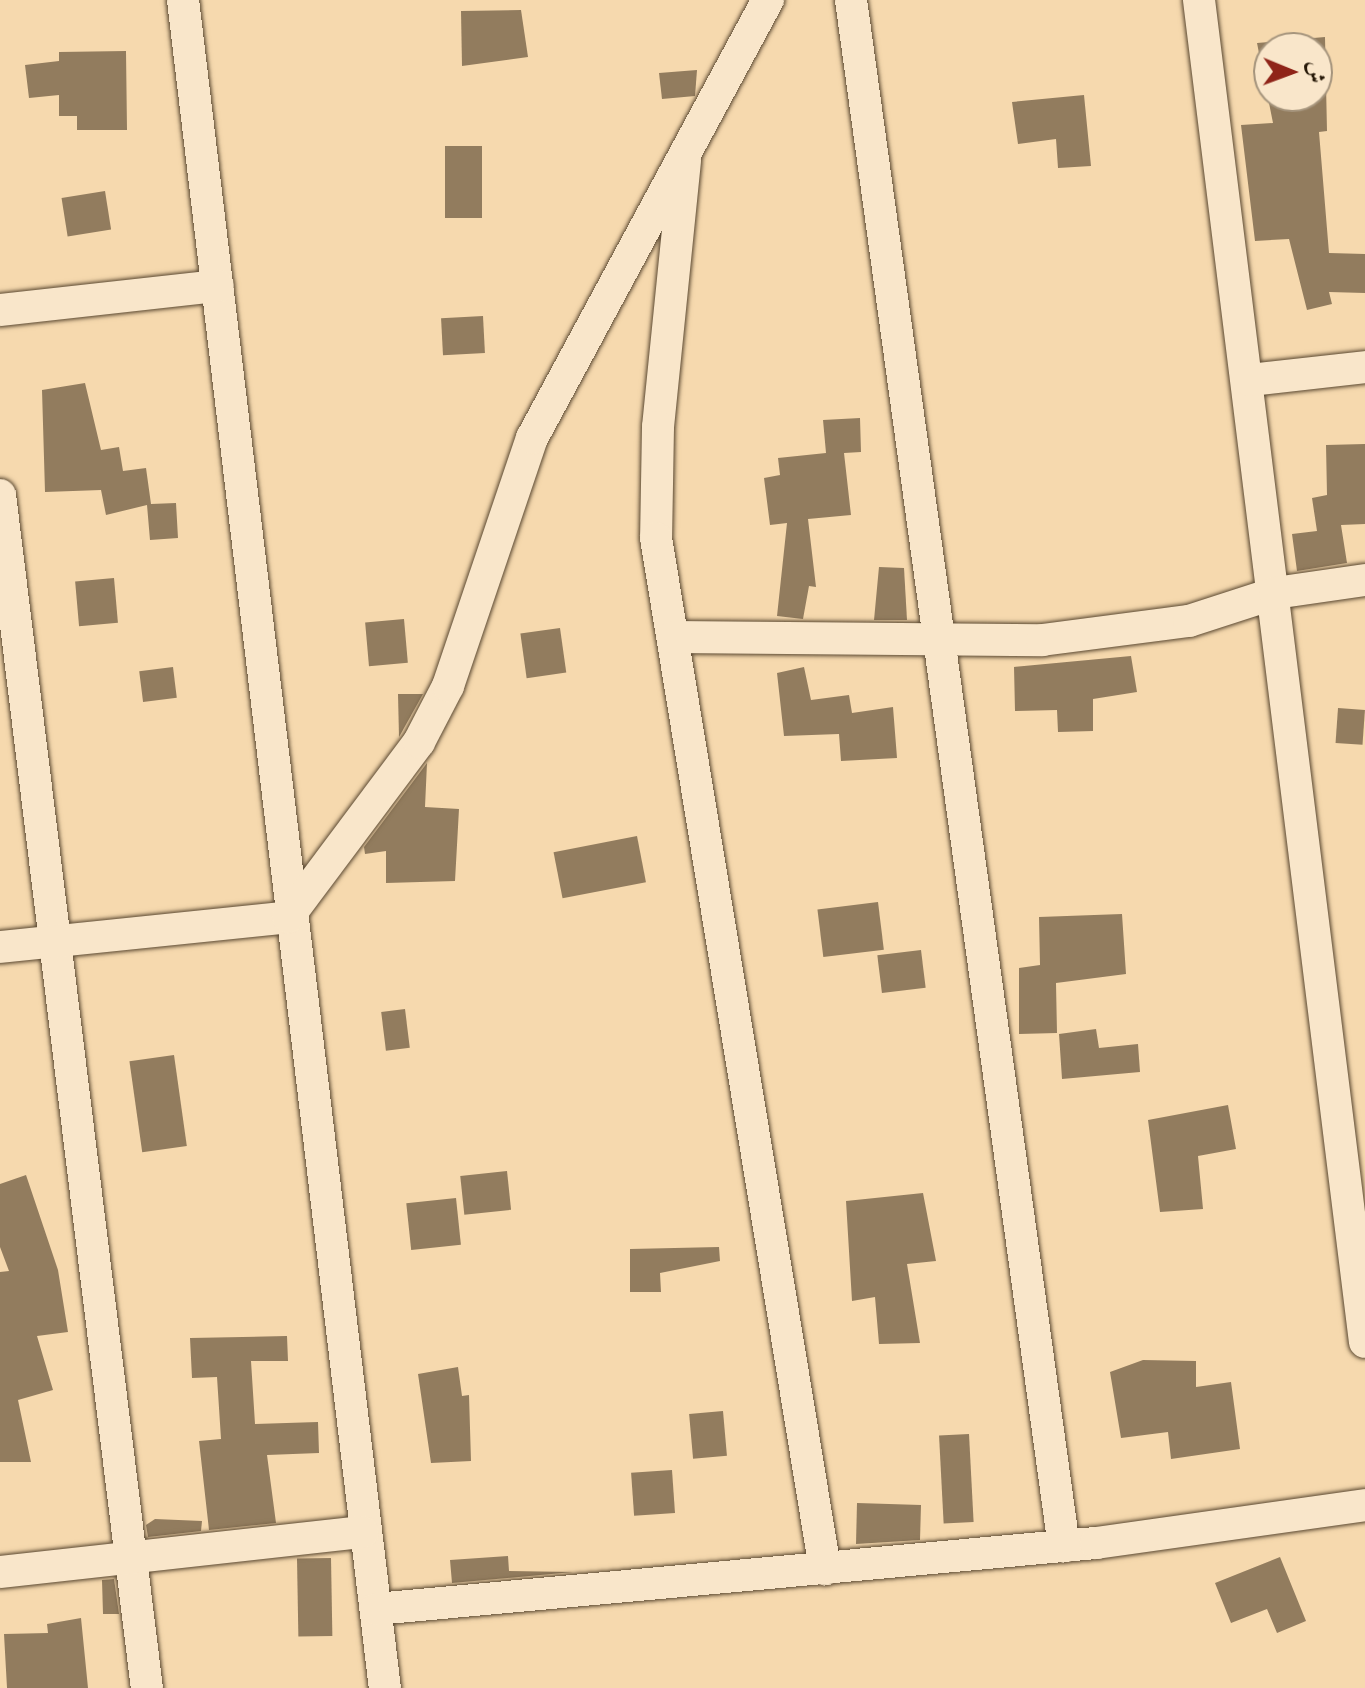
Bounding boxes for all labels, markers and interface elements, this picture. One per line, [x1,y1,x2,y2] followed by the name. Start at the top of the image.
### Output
[1253,32,1333,112] north arrow
[1302,61,1329,84] text: ش

